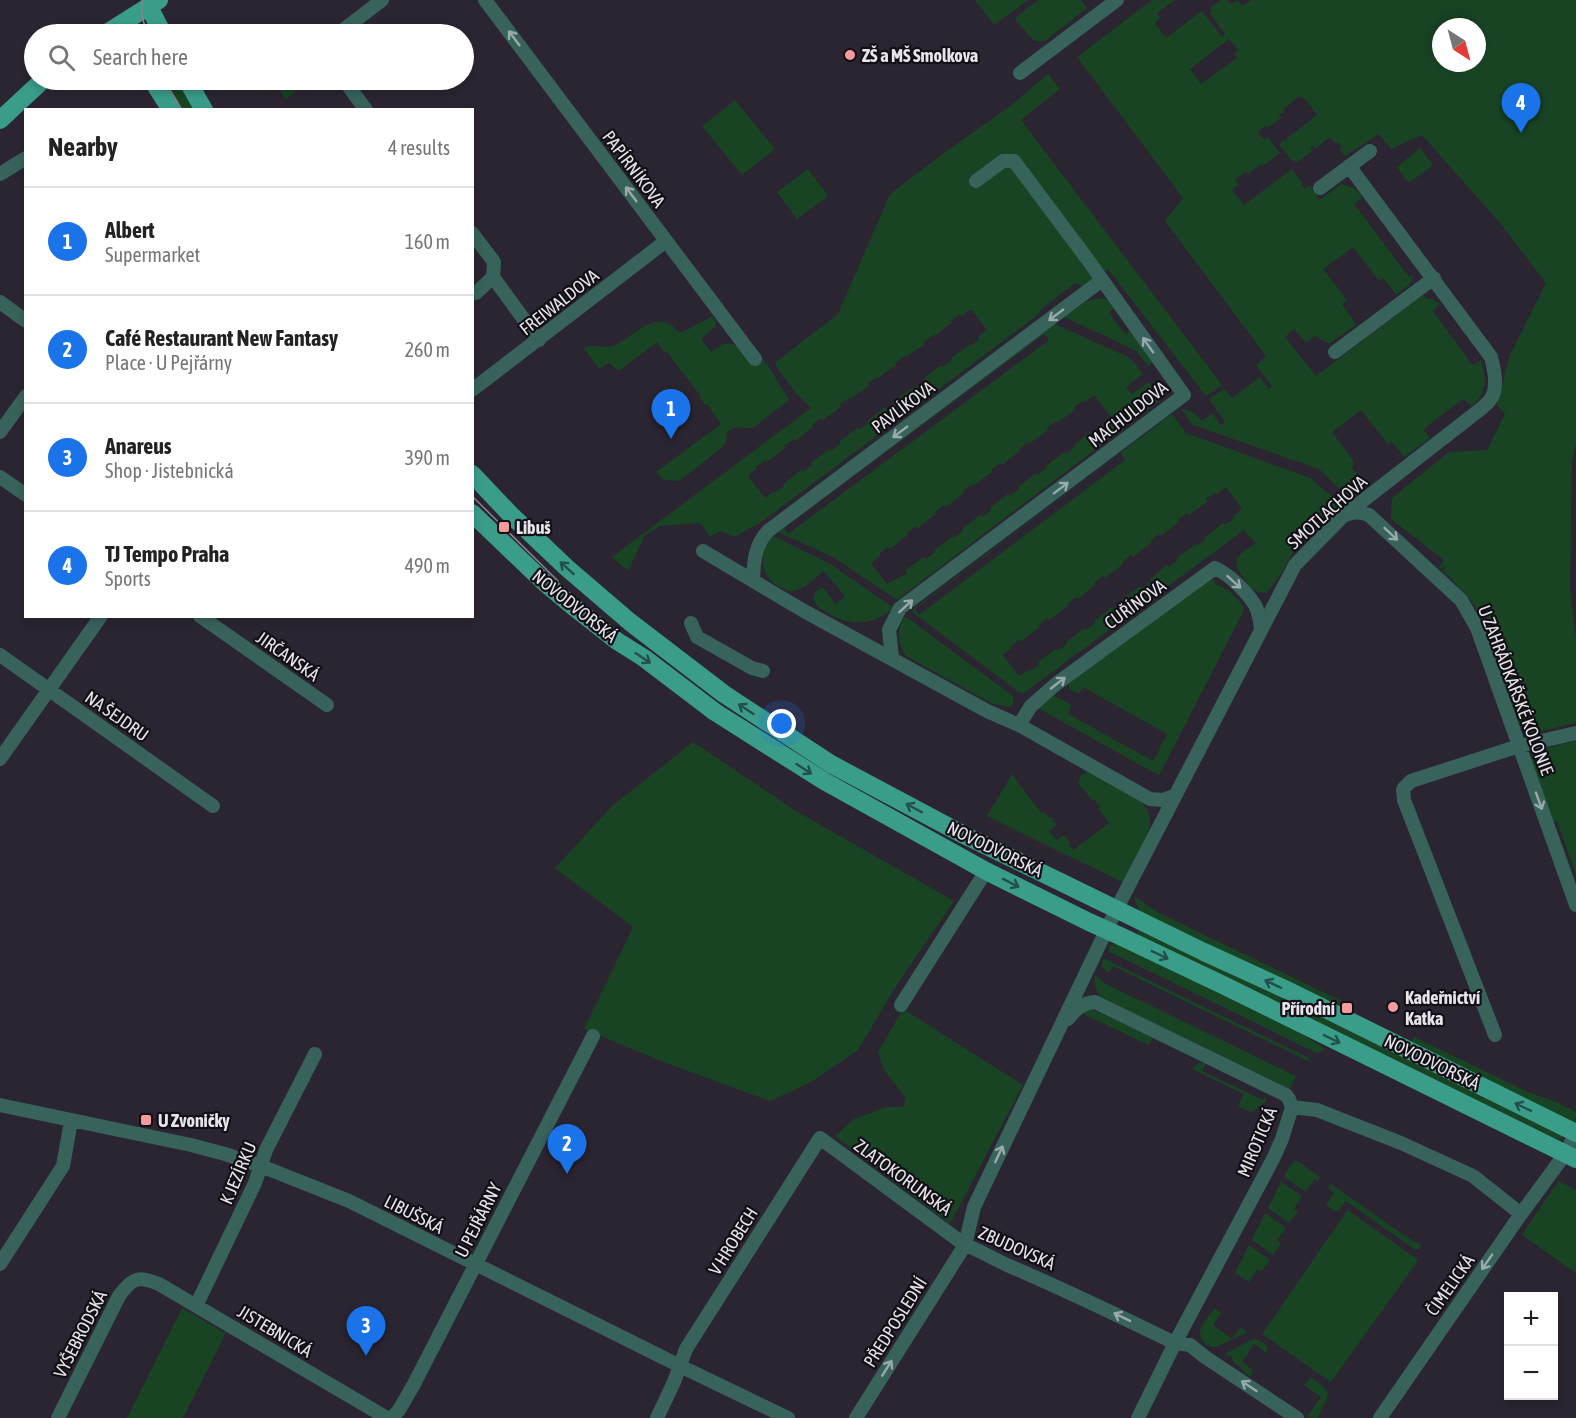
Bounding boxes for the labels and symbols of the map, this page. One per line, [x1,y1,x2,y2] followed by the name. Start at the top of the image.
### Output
[1432,18,1486,72] north arrow
[508,31,520,47] one-way arrow
[862,45,978,66] place label: ZŠ a MŠ Smolkova
[843,48,857,62] marker: ZŠ a MŠ Smolkova
[1502,84,1540,133] pin: 4
[598,127,670,212] street label: PAPÍRNÍKOVA
[625,187,638,203] one-way arrow
[515,264,603,339] street label: FREIWALDOVA
[1048,309,1064,322] one-way arrow
[1142,337,1154,353] one-way arrow
[1084,376,1172,451] street label: MACHULDOVA
[868,377,939,437] street label: PAVLÍKOVA
[652,390,690,439] pin: 1
[892,426,908,438] one-way arrow
[1283,471,1371,553] street label: SMOTLACHOVA
[1052,481,1068,494] one-way arrow
[516,517,551,538] place label: Libuš
[497,520,511,534] marker: Libuš
[1383,527,1398,541] one-way arrow
[560,561,575,575] one-way arrow
[528,565,622,647] street label: NOVODVORSKÁ
[1100,575,1170,633] street label: CUŘÍNOVA
[1227,575,1242,589] one-way arrow
[898,599,913,613] one-way arrow
[1474,602,1558,778] street label: U ZAHRÁDKÁŘSKÉ KOLONIE
[253,627,324,685] street label: JIRČANSKÁ
[635,652,651,664] one-way arrow
[1050,677,1066,690] one-way arrow
[81,687,153,745] street label: NA ŠEJDRU
[738,702,755,714] one-way arrow
[767,709,796,738] your location
[795,763,812,775] one-way arrow
[1534,791,1545,810] one-way arrow
[905,802,923,813] one-way arrow
[944,817,1046,881] street label: NOVODVORSKÁ
[1002,878,1020,890] one-way arrow
[1151,949,1169,961] one-way arrow
[1265,978,1283,989] one-way arrow
[1405,987,1481,1029] place label: Kadeřnictví Katka
[1282,998,1336,1019] place label: Přírodní
[1386,1000,1400,1014] marker: Kadeřnictví Katka
[1340,1001,1354,1015] marker: Přírodní
[1381,1030,1483,1094] street label: NOVODVORSKÁ
[1323,1033,1341,1045] one-way arrow
[1515,1101,1533,1113] one-way arrow
[1233,1104,1281,1180] street label: MIROTICKÁ
[158,1110,230,1131] place label: U Zvoničky
[139,1113,153,1127] marker: U Zvoničky
[548,1124,586,1174] pin: 2
[850,1135,956,1220] street label: ZLATOKORUNSKÁ
[215,1139,261,1207] street label: K JEZÍRKU
[994,1146,1006,1164] one-way arrow
[450,1179,506,1261] street label: U PEJŘÁRNY
[381,1190,447,1238] street label: LIBUŠSKÁ
[704,1203,762,1279] street label: V HROBECH
[975,1222,1059,1274] street label: ZBUDOVSKÁ
[1421,1250,1479,1320] street label: ČIMELICKÁ
[1481,1254,1493,1270] one-way arrow
[859,1273,931,1371] street label: PŘEDPOSLEDNÍ
[49,1287,111,1381] street label: VYŠEBRODSKÁ
[234,1301,316,1361] street label: JISTEBNICKÁ
[346,1306,386,1356] pin: 3
[1114,1311,1132,1323] one-way arrow
[881,1360,893,1377] one-way arrow
[1241,1380,1257,1392] one-way arrow

